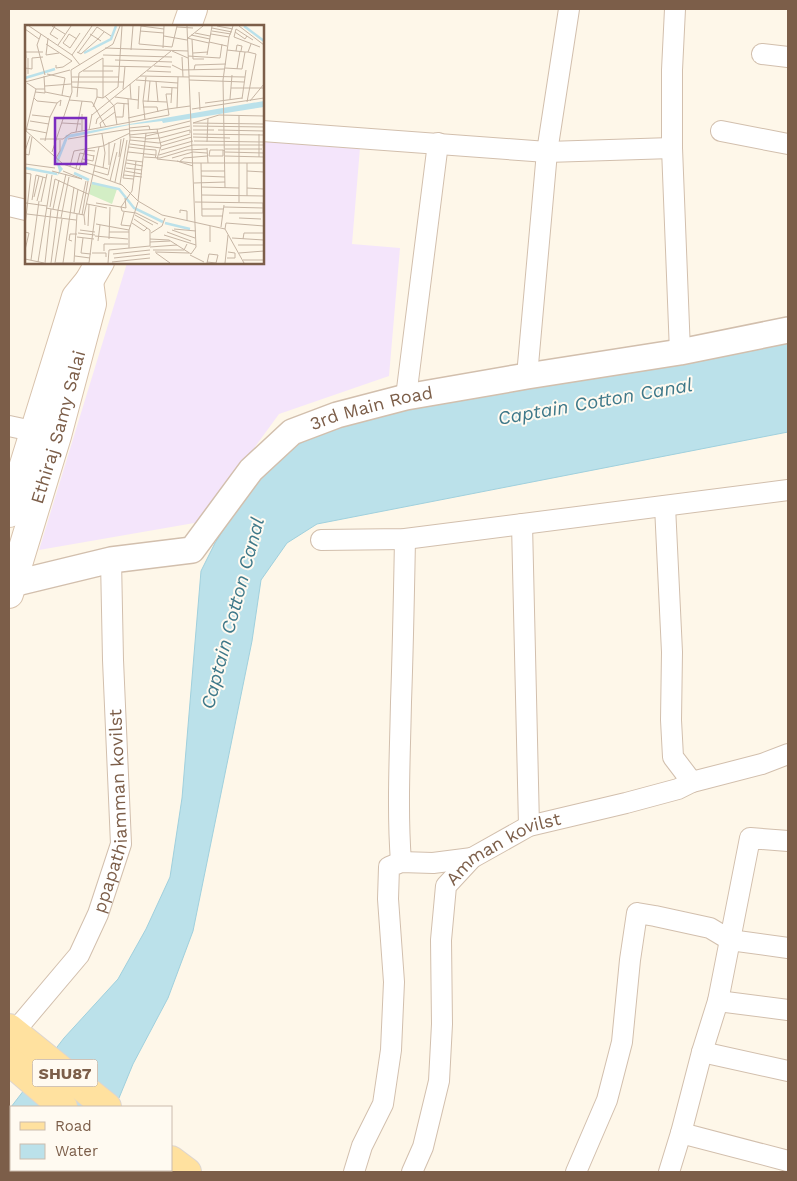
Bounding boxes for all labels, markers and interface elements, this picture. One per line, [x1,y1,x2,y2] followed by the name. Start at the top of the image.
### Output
[25,25,264,264] inset map
[26,348,89,506] street label: Ethiraj Samy Salai
[496,373,695,430] water label: Captain Cotton Canal
[307,382,434,434] street label: 3rd Main Road
[196,514,269,712] water label: Captain Cotton Canal
[88,708,131,916] street label: ppapathiamman kovilst
[441,808,563,889] street label: Amman kovilst
[32,1060,98,1086] road number: SHU87
[10,1106,172,1171] legend
[55,1117,92,1135] text: Road
[55,1142,98,1160] text: Water

